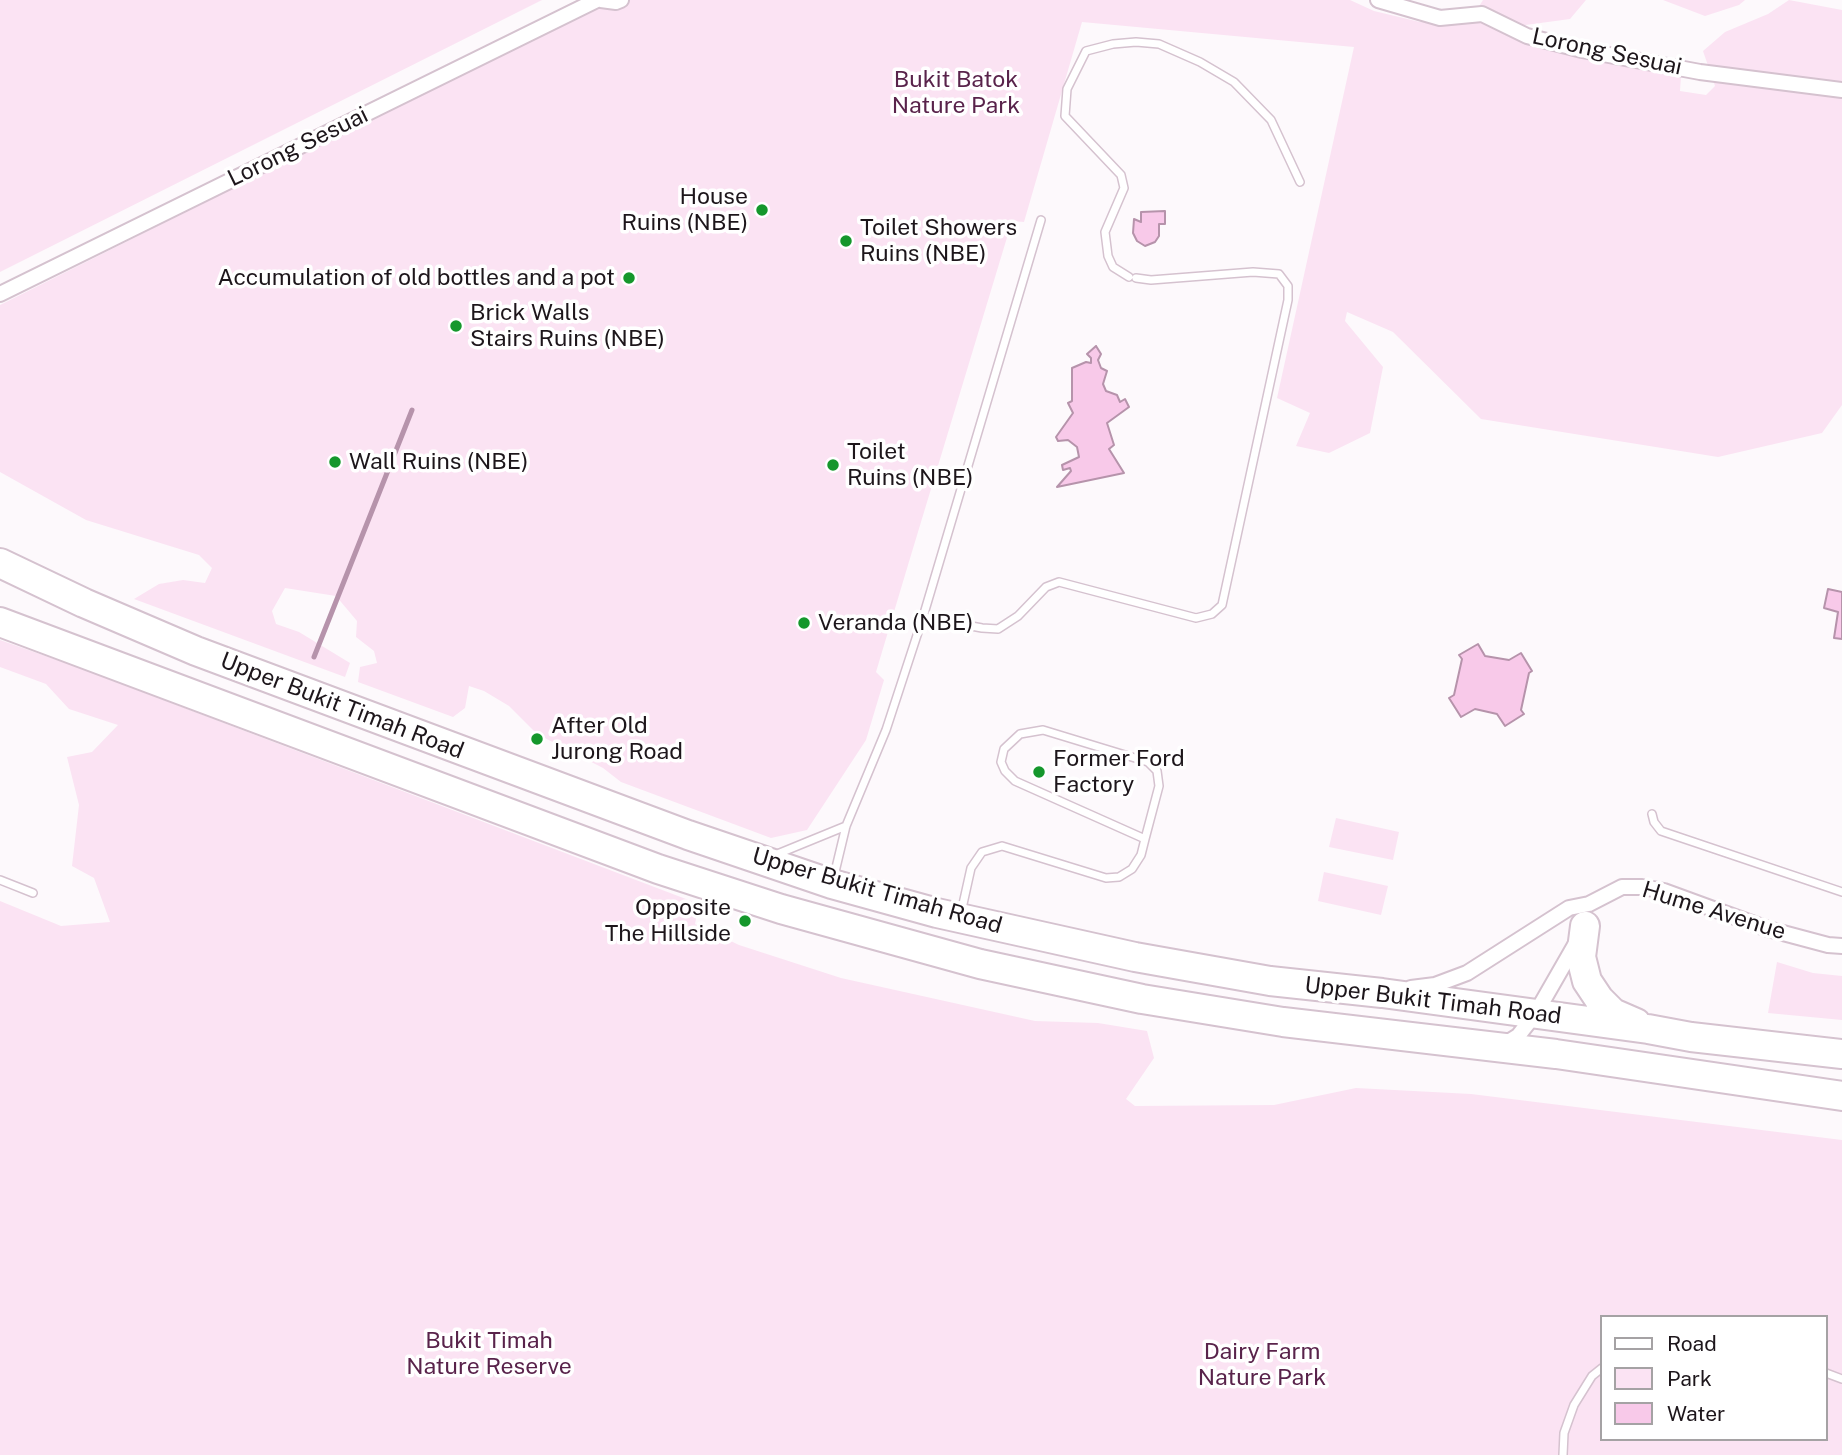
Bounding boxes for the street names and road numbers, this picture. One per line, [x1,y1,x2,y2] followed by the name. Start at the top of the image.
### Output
[1530,23,1684,81] street label: Lorong Sesuai
[223,101,373,193] street label: Lorong Sesuai
[216,647,468,765] street label: Upper Bukit Timah Road
[749,842,1005,940] street label: Upper Bukit Timah Road
[1639,876,1789,946] street label: Hume Avenue
[1303,972,1563,1030] street label: Upper Bukit Timah Road

